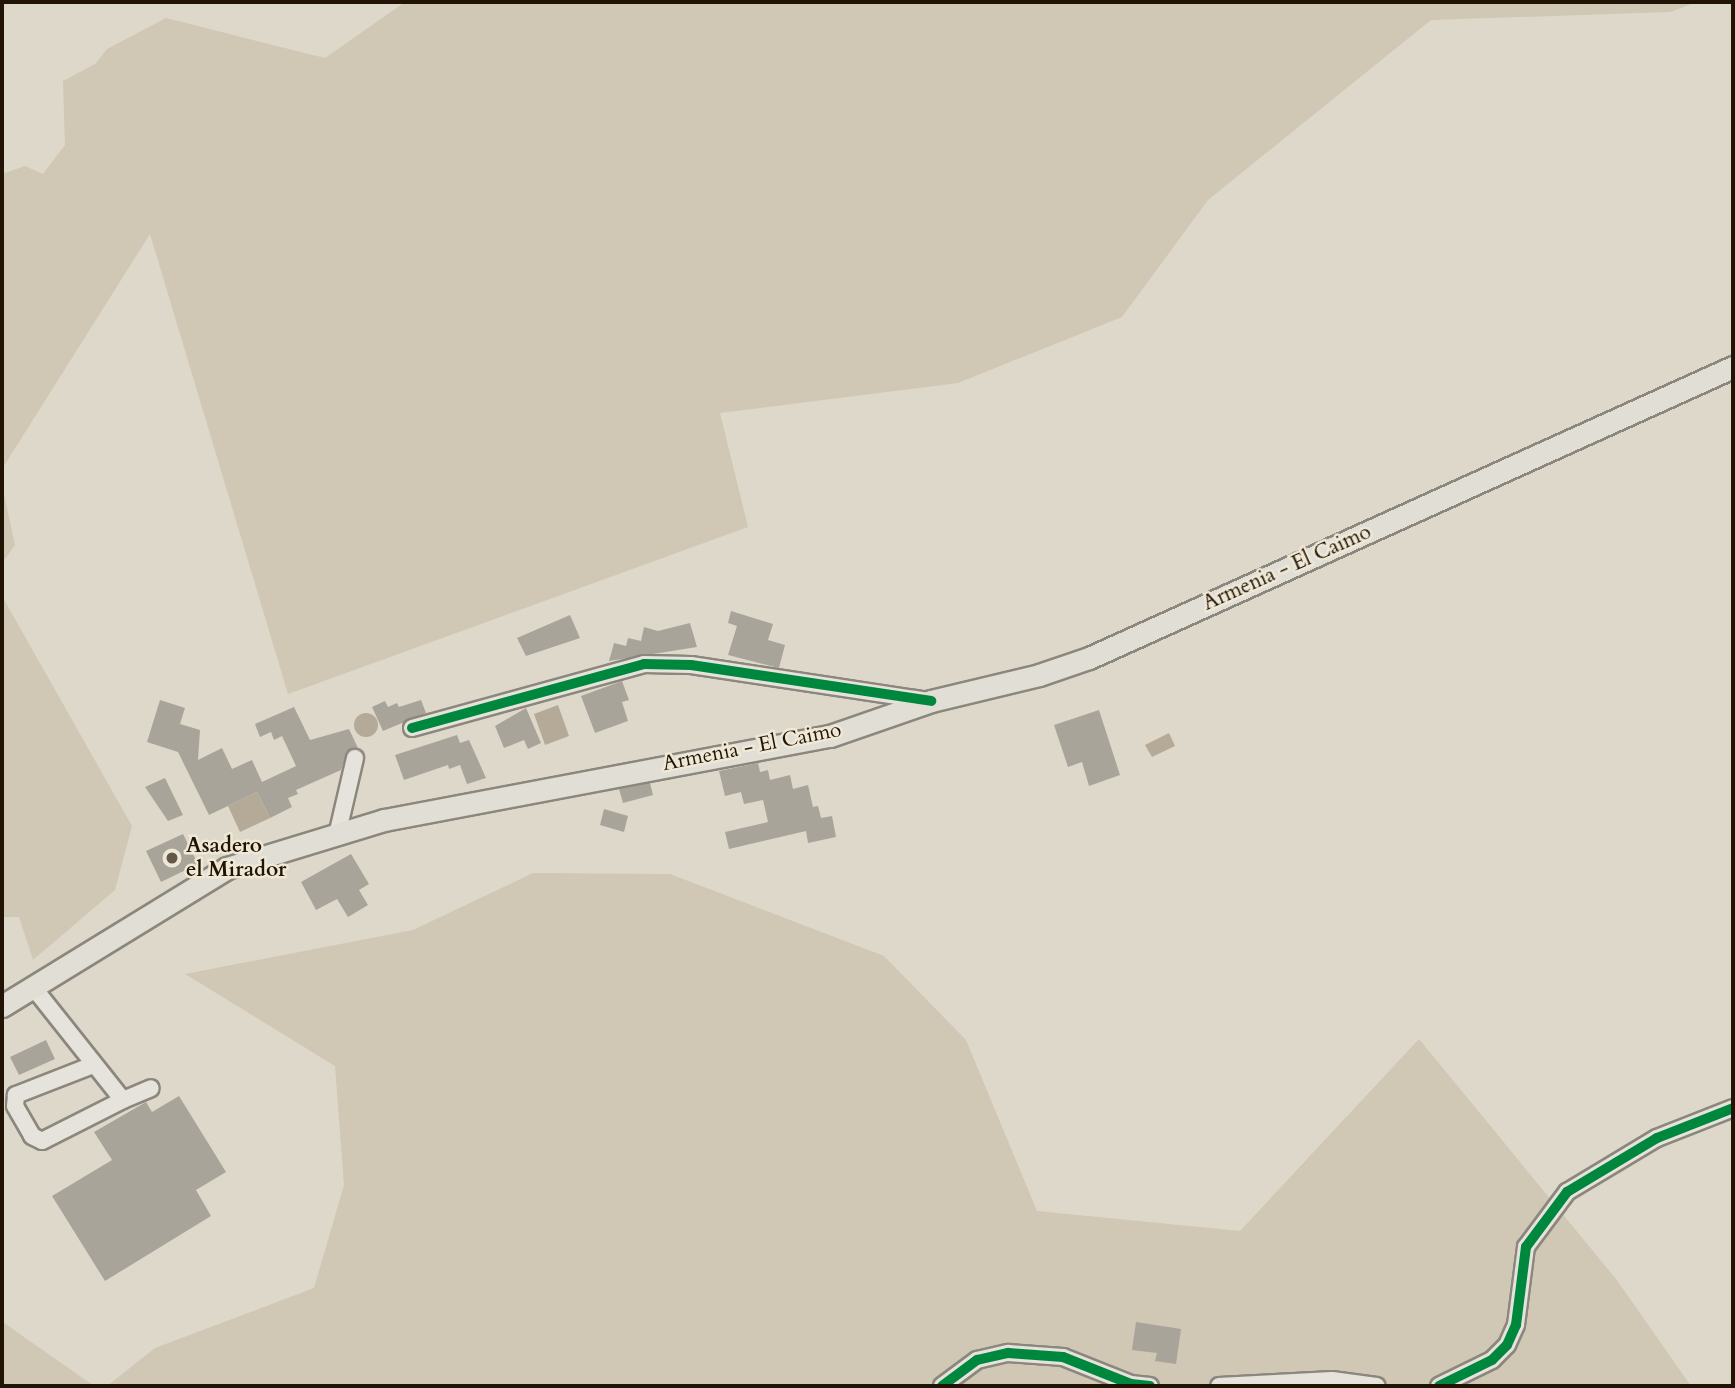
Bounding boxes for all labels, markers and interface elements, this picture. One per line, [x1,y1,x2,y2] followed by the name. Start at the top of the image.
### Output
[1199,520,1375,616] street label: Armenia - El Caimo
[660,717,844,777] street label: Armenia - El Caimo
[186,833,287,883] place label: Asadero el Mirador
[164,850,180,866] marker: Asadero el Mirador

